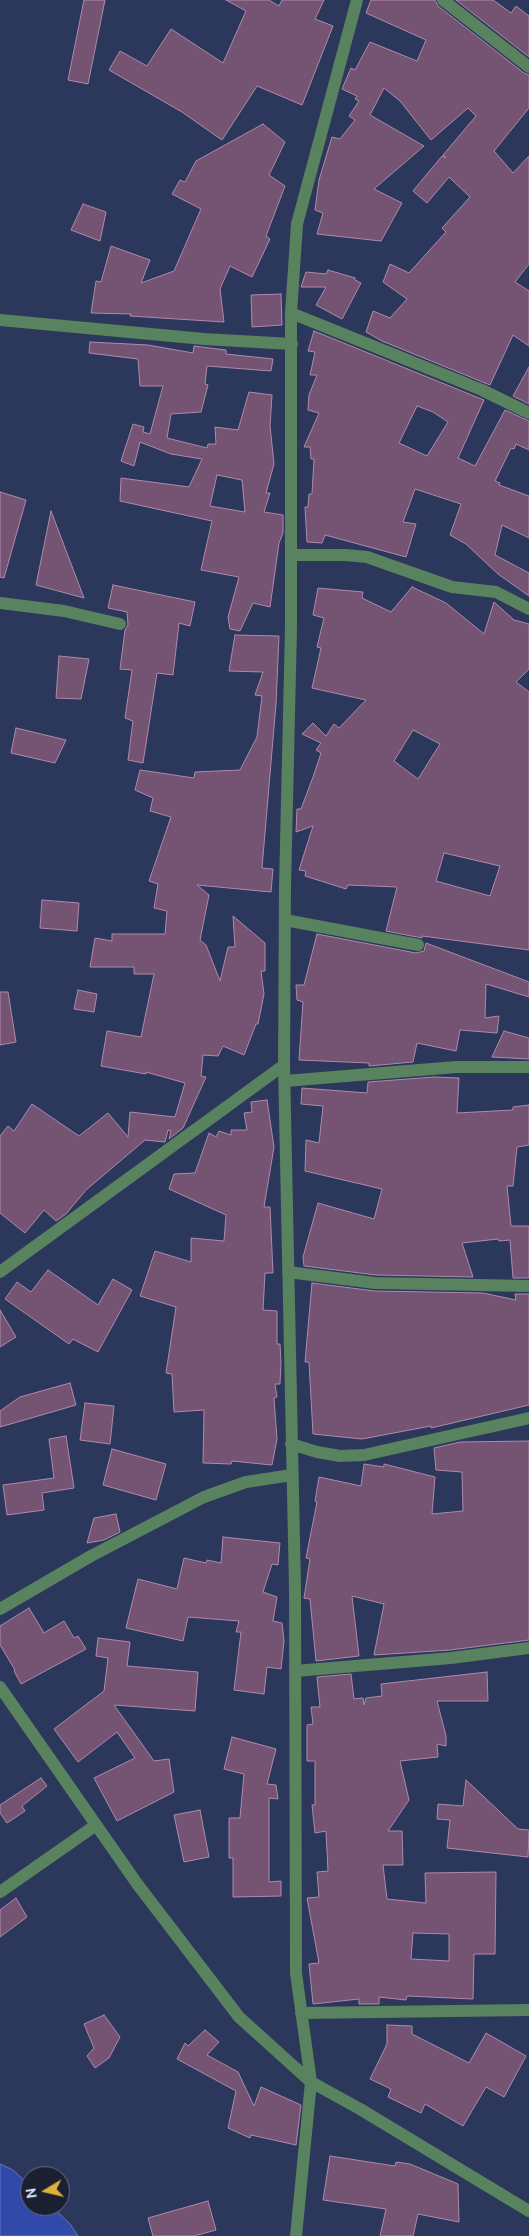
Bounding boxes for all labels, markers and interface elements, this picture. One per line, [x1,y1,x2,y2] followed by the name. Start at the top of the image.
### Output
[20,2166,70,2216] north arrow
[22,2187,40,2200] text: N

